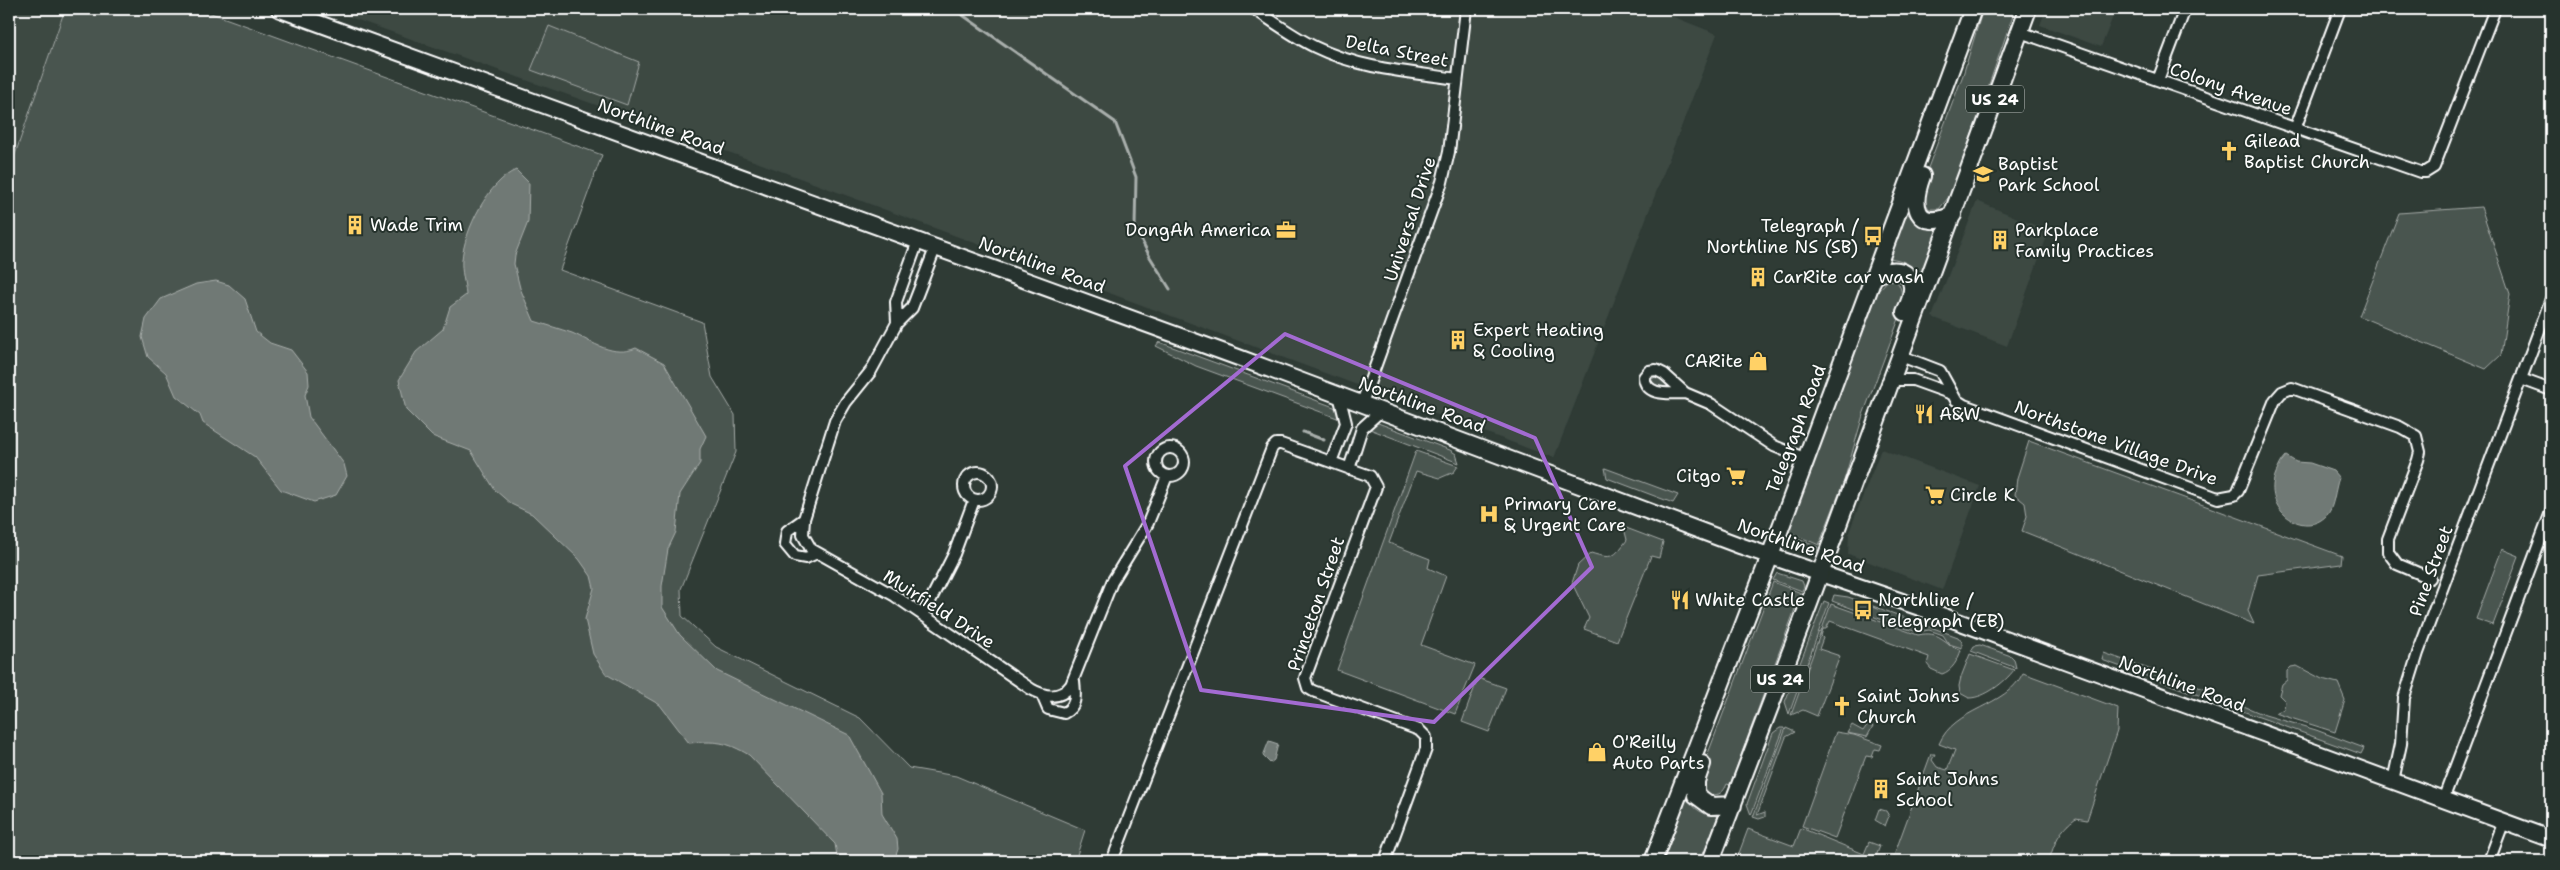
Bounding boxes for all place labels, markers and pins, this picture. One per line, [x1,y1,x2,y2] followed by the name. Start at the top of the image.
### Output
[2244,129,2370,174] place label: Gilead Baptist Church
[2218,140,2240,162] church icon: Gilead Baptist Church
[1998,152,2100,197] place label: Baptist Park School
[1972,163,1994,185] school or university icon: Baptist Park School
[370,213,463,237] place label: Wade Trim
[344,214,366,236] building icon: Wade Trim
[1706,214,1860,259] place label: Telegraph / Northline NS (SB)
[1125,218,1271,242] place label: DongAh America
[2015,218,2154,263] place label: Parkplace Family Practices
[1275,219,1297,241] office icon: DongAh America
[1862,225,1884,247] bus stop icon: Telegraph / Northline NS (SB)
[1989,229,2011,251] building icon: Parkplace Family Practices
[1773,265,1924,289] place label: CarRite car wash
[1747,266,1769,288] building icon: CarRite car wash
[1473,318,1604,363] place label: Expert Heating & Cooling
[1447,329,1469,351] building icon: Expert Heating & Cooling
[1684,349,1743,373] place label: CARite
[1747,350,1769,372] shop icon: CARite
[1939,402,1981,426] place label: A&W
[1913,403,1935,425] restaurant icon: A&W
[1676,464,1721,488] place label: Citgo
[1725,465,1747,487] supermarket icon: Citgo
[1950,483,2016,507] place label: Circle K
[1924,484,1946,506] supermarket icon: Circle K
[1504,492,1626,537] place label: Primary Care & Urgent Care
[1478,503,1500,525] hospital icon: Primary Care & Urgent Care
[1695,588,1805,612] place label: White Castle
[1878,588,2004,633] place label: Northline / Telegraph (EB)
[1669,589,1691,611] restaurant icon: White Castle
[1852,599,1874,621] bus stop icon: Northline / Telegraph (EB)
[1857,684,1960,729] place label: Saint Johns Church
[1831,695,1853,717] church icon: Saint Johns Church
[1612,730,1705,775] place label: O'Reilly Auto Parts
[1586,741,1608,763] shop icon: O'Reilly Auto Parts
[1896,767,1999,812] place label: Saint Johns School
[1870,778,1892,800] building icon: Saint Johns School

